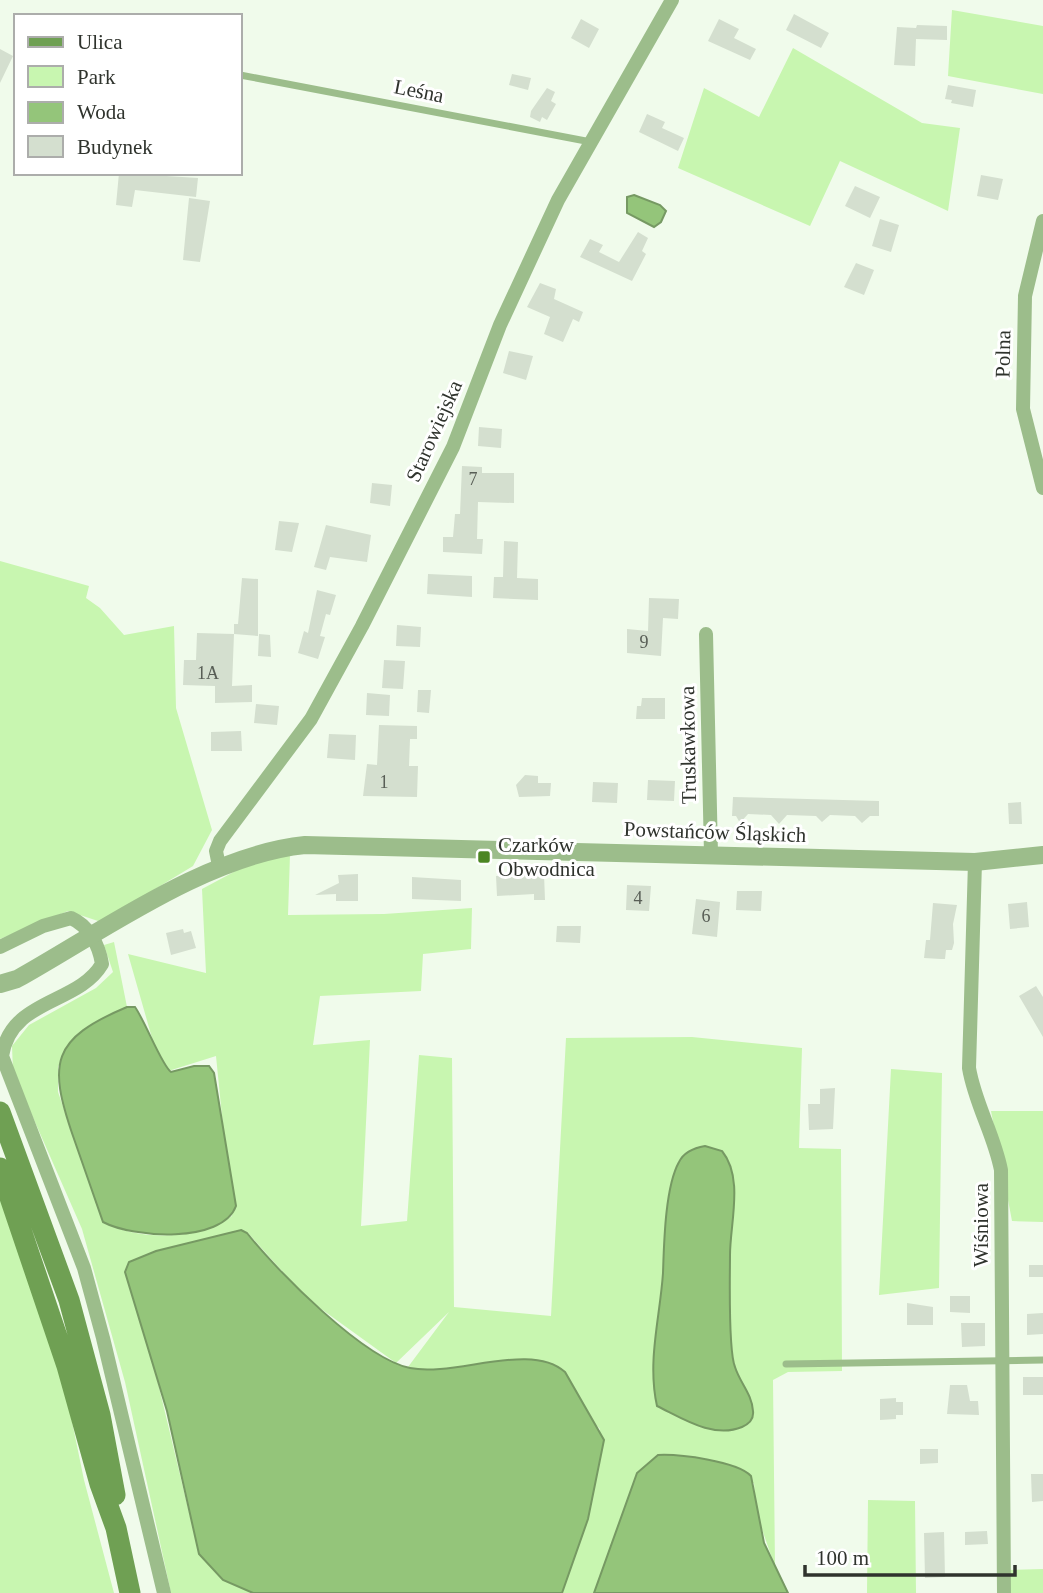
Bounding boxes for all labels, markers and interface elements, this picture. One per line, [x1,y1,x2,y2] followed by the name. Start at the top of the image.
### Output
[14,14,242,175] legend
[77,30,123,54] text: Ulica
[77,65,116,89] text: Park
[392,74,447,108] street label: Leśna
[77,100,126,124] text: Woda
[77,135,153,159] text: Budynek
[991,329,1015,378] street label: Polna
[401,376,467,485] street label: Starowiejska
[469,469,478,489] house number: 7
[640,632,649,652] house number: 9
[197,663,219,683] house number: 1A
[675,685,701,804] street label: Truskawkowa
[380,772,389,792] house number: 1
[623,817,807,847] street label: Powstańców Śląskich
[498,833,595,881] place label: Czarków Obwodnica
[476,849,492,865] marker: Czarków Obwodnica
[634,888,643,908] house number: 4
[702,906,711,926] house number: 6
[969,1182,993,1267] street label: Wiśniowa
[805,1534,1015,1578] scale bar
[816,1546,869,1570] text: 100 m

